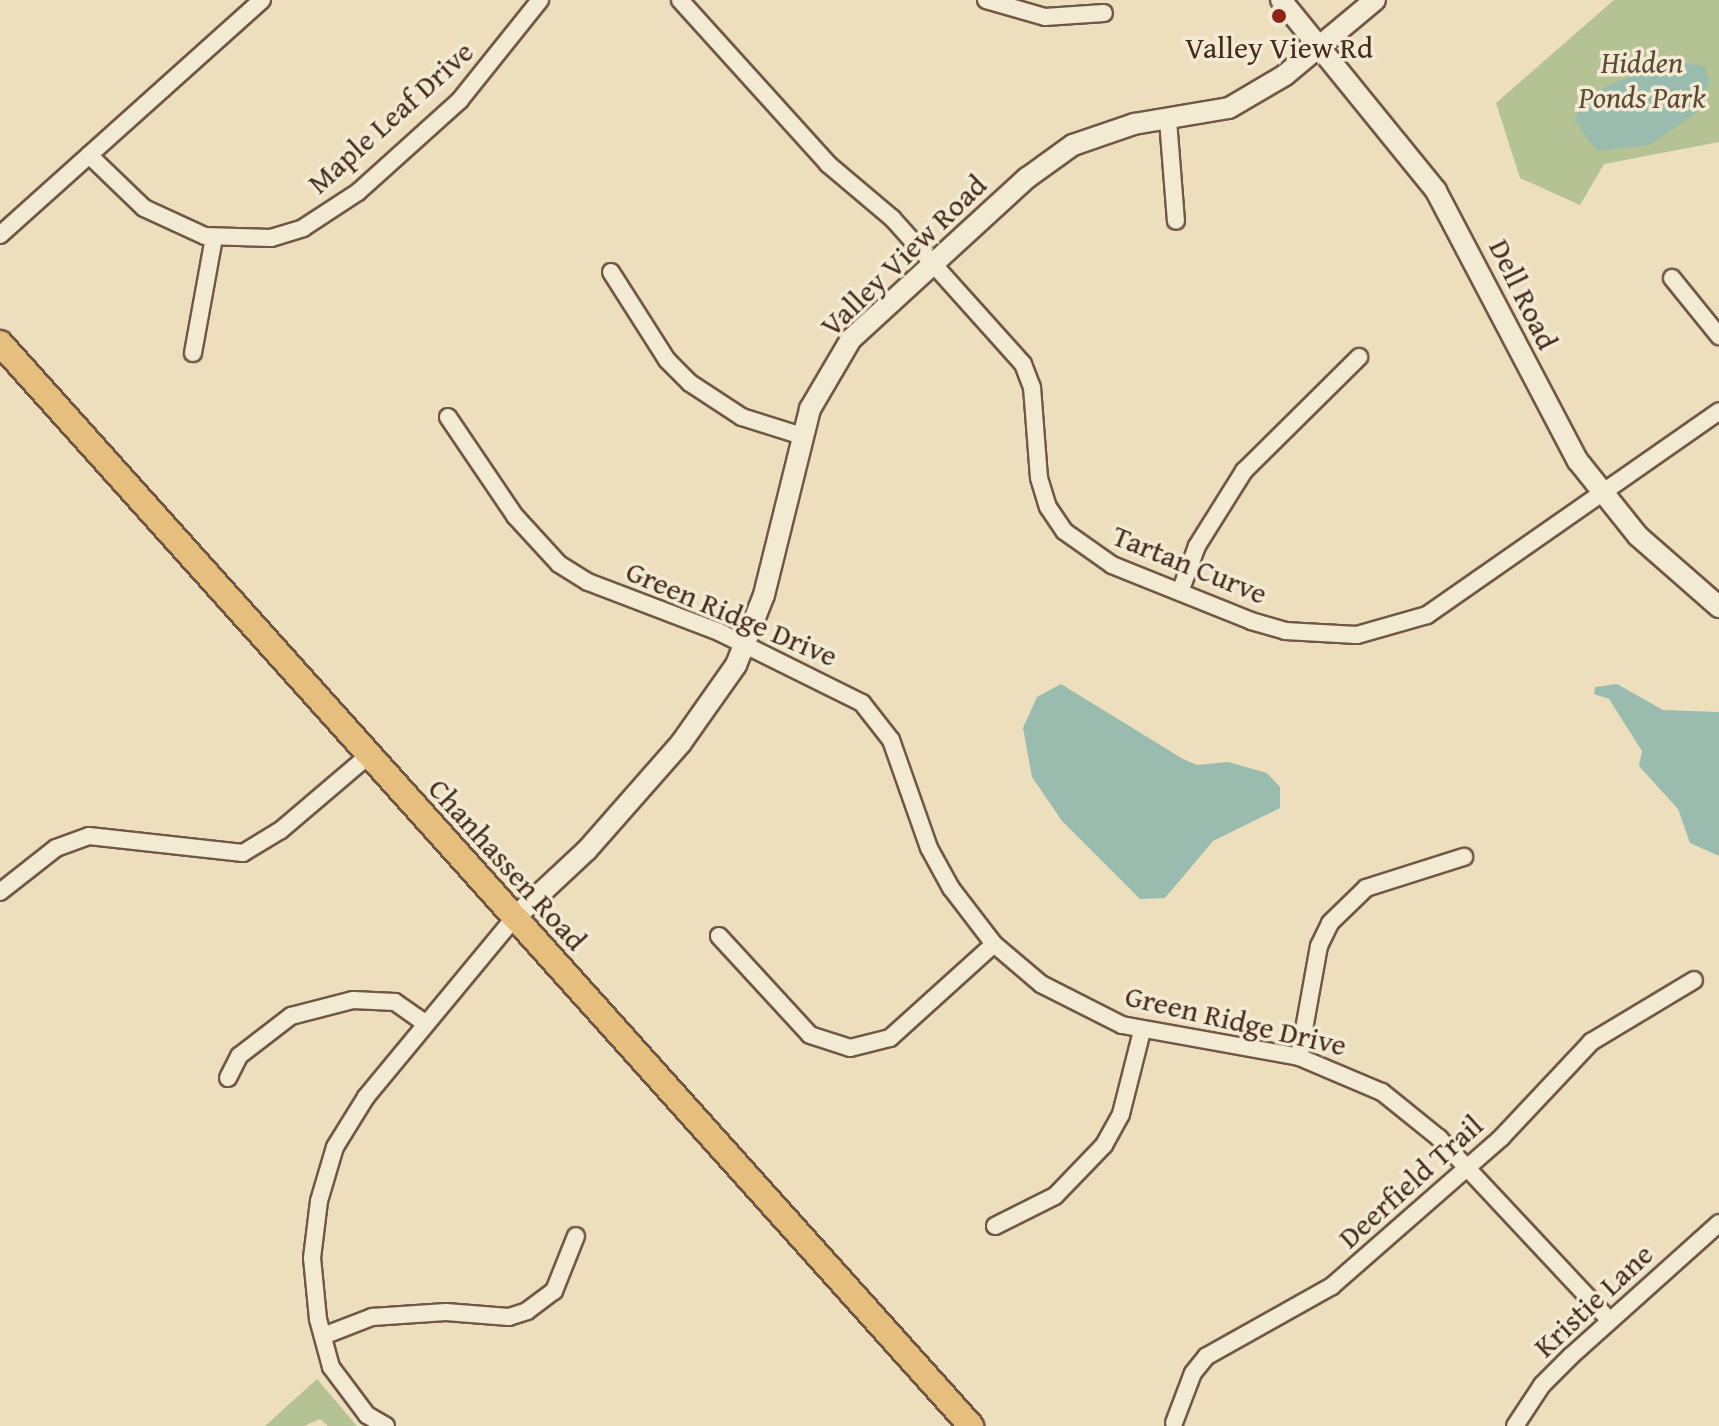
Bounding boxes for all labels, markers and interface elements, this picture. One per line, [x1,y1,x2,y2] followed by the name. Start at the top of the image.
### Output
[1270,7,1288,25] marker: Valley View Rd
[1185,29,1373,65] place label: Valley View Rd
[300,33,480,201] street label: Maple Leaf Drive
[1578,44,1706,114] park label: Hidden Ponds Park
[812,167,994,343] street label: Valley View Road
[1482,233,1566,355] street label: Dell Road
[1107,517,1273,611] street label: Tartan Curve
[621,552,843,674] street label: Green Ridge Drive
[421,770,595,958] street label: Chanhassen Road
[1122,977,1350,1063] street label: Green Ridge Drive
[1330,1107,1490,1255] street label: Deerfield Trail
[1526,1236,1660,1364] street label: Kristie Lane

